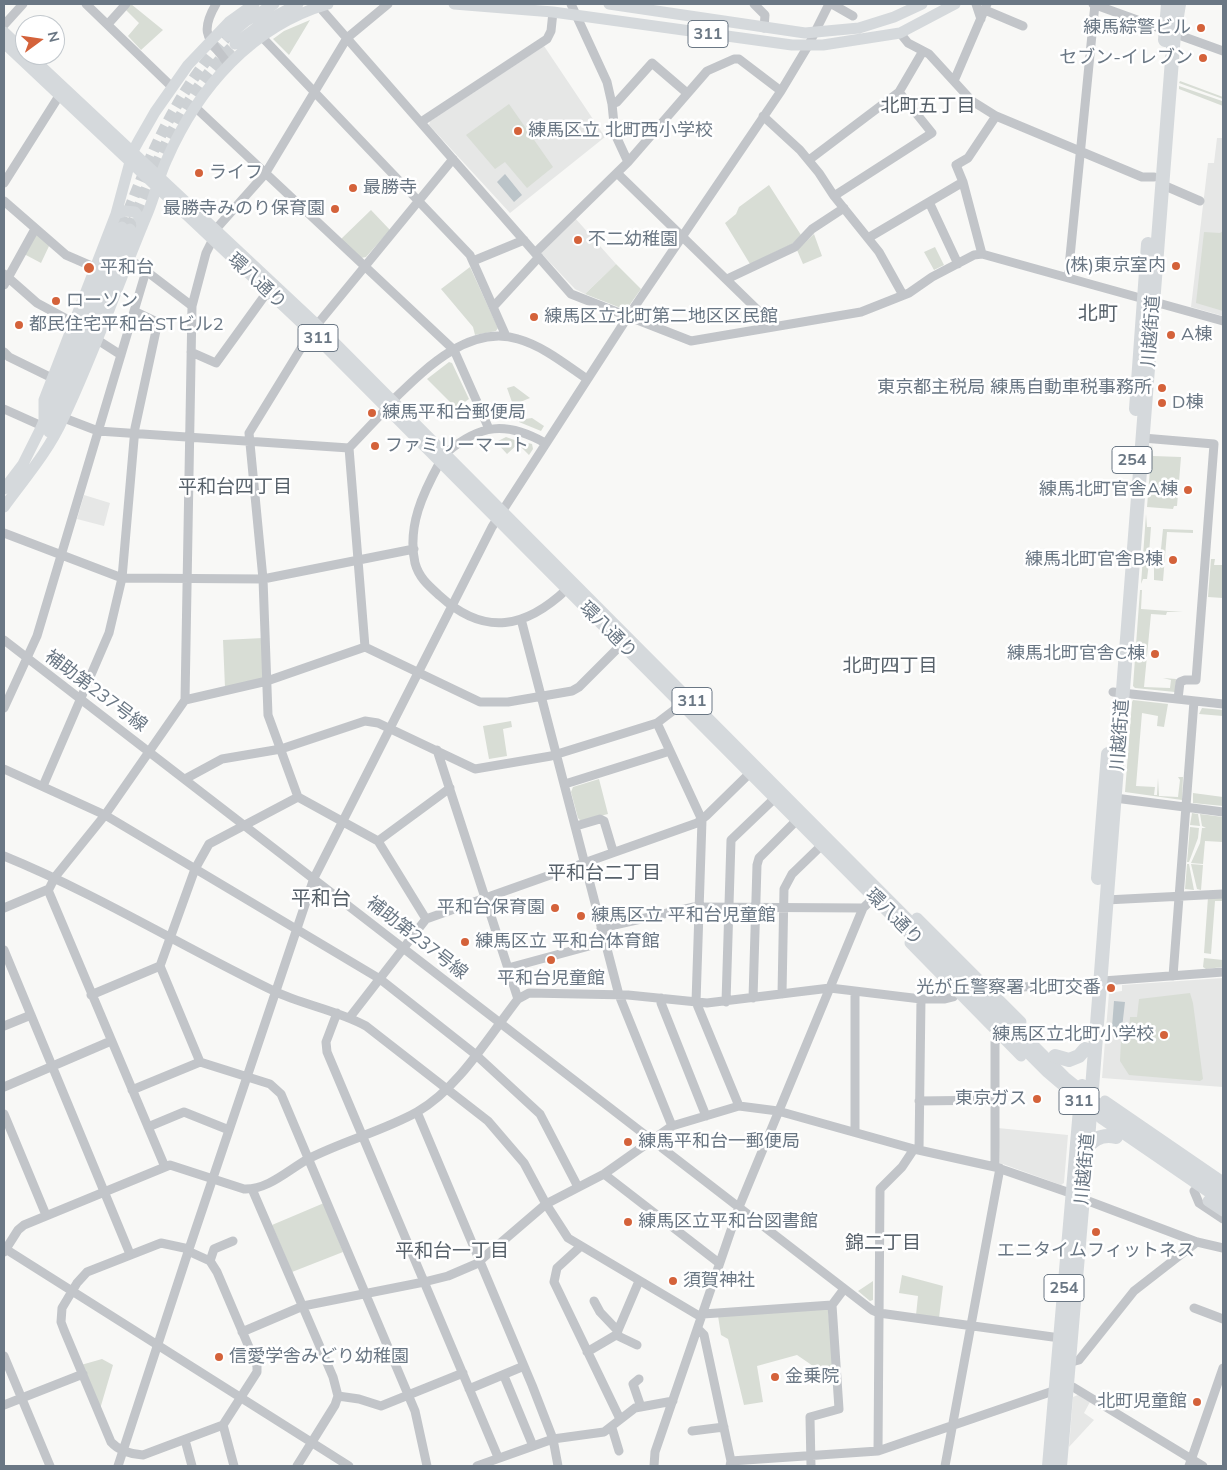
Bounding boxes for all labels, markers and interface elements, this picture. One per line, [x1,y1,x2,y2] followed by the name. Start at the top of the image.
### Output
[15,15,65,65] north arrow
[1083,17,1191,39] place label: 練馬綜警ビル
[688,20,728,48] road number: 311
[1195,22,1207,34] marker: 練馬綜警ビル
[44,29,64,44] text: N
[1059,47,1193,69] place label: セブン-イレブン
[1197,52,1209,64] marker: セブン-イレブン
[881,95,975,117] district label: 北町五丁目
[528,120,713,142] place label: 練馬区立 北町西小学校
[512,125,524,137] marker: 練馬区立 北町西小学校
[209,162,263,184] place label: ライフ
[193,167,205,179] marker: ライフ
[363,177,417,199] place label: 最勝寺
[347,182,359,194] marker: 最勝寺
[163,198,325,220] place label: 最勝寺みのり保育園
[329,203,341,215] marker: 最勝寺みのり保育園
[588,229,678,251] place label: 不二幼稚園
[572,234,584,246] marker: 不二幼稚園
[223,249,291,313] street label: 環八通り
[1065,255,1166,277] place label: (株)東京室内
[100,257,154,279] place label: 平和台
[1170,260,1182,272] marker: (株)東京室内
[82,261,96,275] marker: 平和台
[66,290,138,312] place label: ローソン
[1138,294,1164,368] street label: 川越街道
[50,295,62,307] marker: ローソン
[1078,302,1118,326] district label: 北町
[544,306,778,328] place label: 練馬区立北町第二地区区民館
[528,311,540,323] marker: 練馬区立北町第二地区区民館
[29,314,224,336] place label: 都民住宅平和台STビル2
[13,319,25,331] marker: 都民住宅平和台STビル2
[298,324,338,352] road number: 311
[1181,324,1212,346] place label: A棟
[1165,329,1177,341] marker: A棟
[877,377,1152,399] place label: 東京都主税局 練馬自動車税事務所
[1156,382,1168,394] marker: 東京都主税局 練馬自動車税事務所
[1172,392,1203,414] place label: D棟
[1156,397,1168,409] marker: D棟
[382,402,526,424] place label: 練馬平和台郵便局
[366,407,378,419] marker: 練馬平和台郵便局
[385,435,529,457] place label: ファミリーマート
[369,440,381,452] marker: ファミリーマート
[1112,446,1152,474] road number: 254
[178,476,292,498] district label: 平和台四丁目
[1039,479,1178,501] place label: 練馬北町官舎A棟
[1182,484,1194,496] marker: 練馬北町官舎A棟
[1025,549,1163,571] place label: 練馬北町官舎B棟
[1167,554,1179,566] marker: 練馬北町官舎B棟
[575,597,641,663] street label: 環八通り
[1007,643,1145,665] place label: 練馬北町官舎C棟
[41,646,151,736] street label: 補助第237号線
[1149,648,1161,660] marker: 練馬北町官舎C棟
[843,655,937,677] district label: 北町四丁目
[672,688,712,714] road number: 311
[1107,698,1133,772] street label: 川越街道
[547,862,661,884] district label: 平和台二丁目
[861,884,927,950] street label: 環八通り
[291,887,351,911] district label: 平和台
[362,892,472,984] street label: 補助第237号線
[437,897,545,919] place label: 平和台保育園
[549,902,561,914] marker: 平和台保育園
[591,905,776,927] place label: 練馬区立 平和台児童館
[575,910,587,922] marker: 練馬区立 平和台児童館
[475,931,660,953] place label: 練馬区立 平和台体育館
[459,936,471,948] marker: 練馬区立 平和台体育館
[545,954,557,966] marker: 平和台児童館
[497,968,605,990] place label: 平和台児童館
[916,977,1101,999] place label: 光が丘警察署 北町交番
[1105,982,1117,994] marker: 光が丘警察署 北町交番
[992,1024,1154,1046] place label: 練馬区立北町小学校
[1158,1029,1170,1041] marker: 練馬区立北町小学校
[955,1088,1027,1110] place label: 東京ガス
[1059,1088,1099,1114] road number: 311
[1031,1093,1043,1105] marker: 東京ガス
[638,1131,800,1153] place label: 練馬平和台一郵便局
[1071,1132,1099,1206] street label: 川越街道
[622,1136,634,1148] marker: 練馬平和台一郵便局
[638,1211,818,1233] place label: 練馬区立平和台図書館
[622,1216,634,1228] marker: 練馬区立平和台図書館
[1090,1226,1102,1238] marker: エニタイムフィットネス
[845,1232,921,1254] district label: 錦二丁目
[395,1240,509,1262] district label: 平和台一丁目
[997,1240,1195,1262] place label: エニタイムフィットネス
[683,1270,755,1292] place label: 須賀神社
[667,1275,679,1287] marker: 須賀神社
[1044,1275,1084,1302] road number: 254
[229,1346,409,1368] place label: 信愛学舎みどり幼稚園
[213,1351,225,1363] marker: 信愛学舎みどり幼稚園
[785,1366,839,1388] place label: 金乗院
[769,1371,781,1383] marker: 金乗院
[1097,1391,1187,1413] place label: 北町児童館
[1191,1396,1203,1408] marker: 北町児童館

